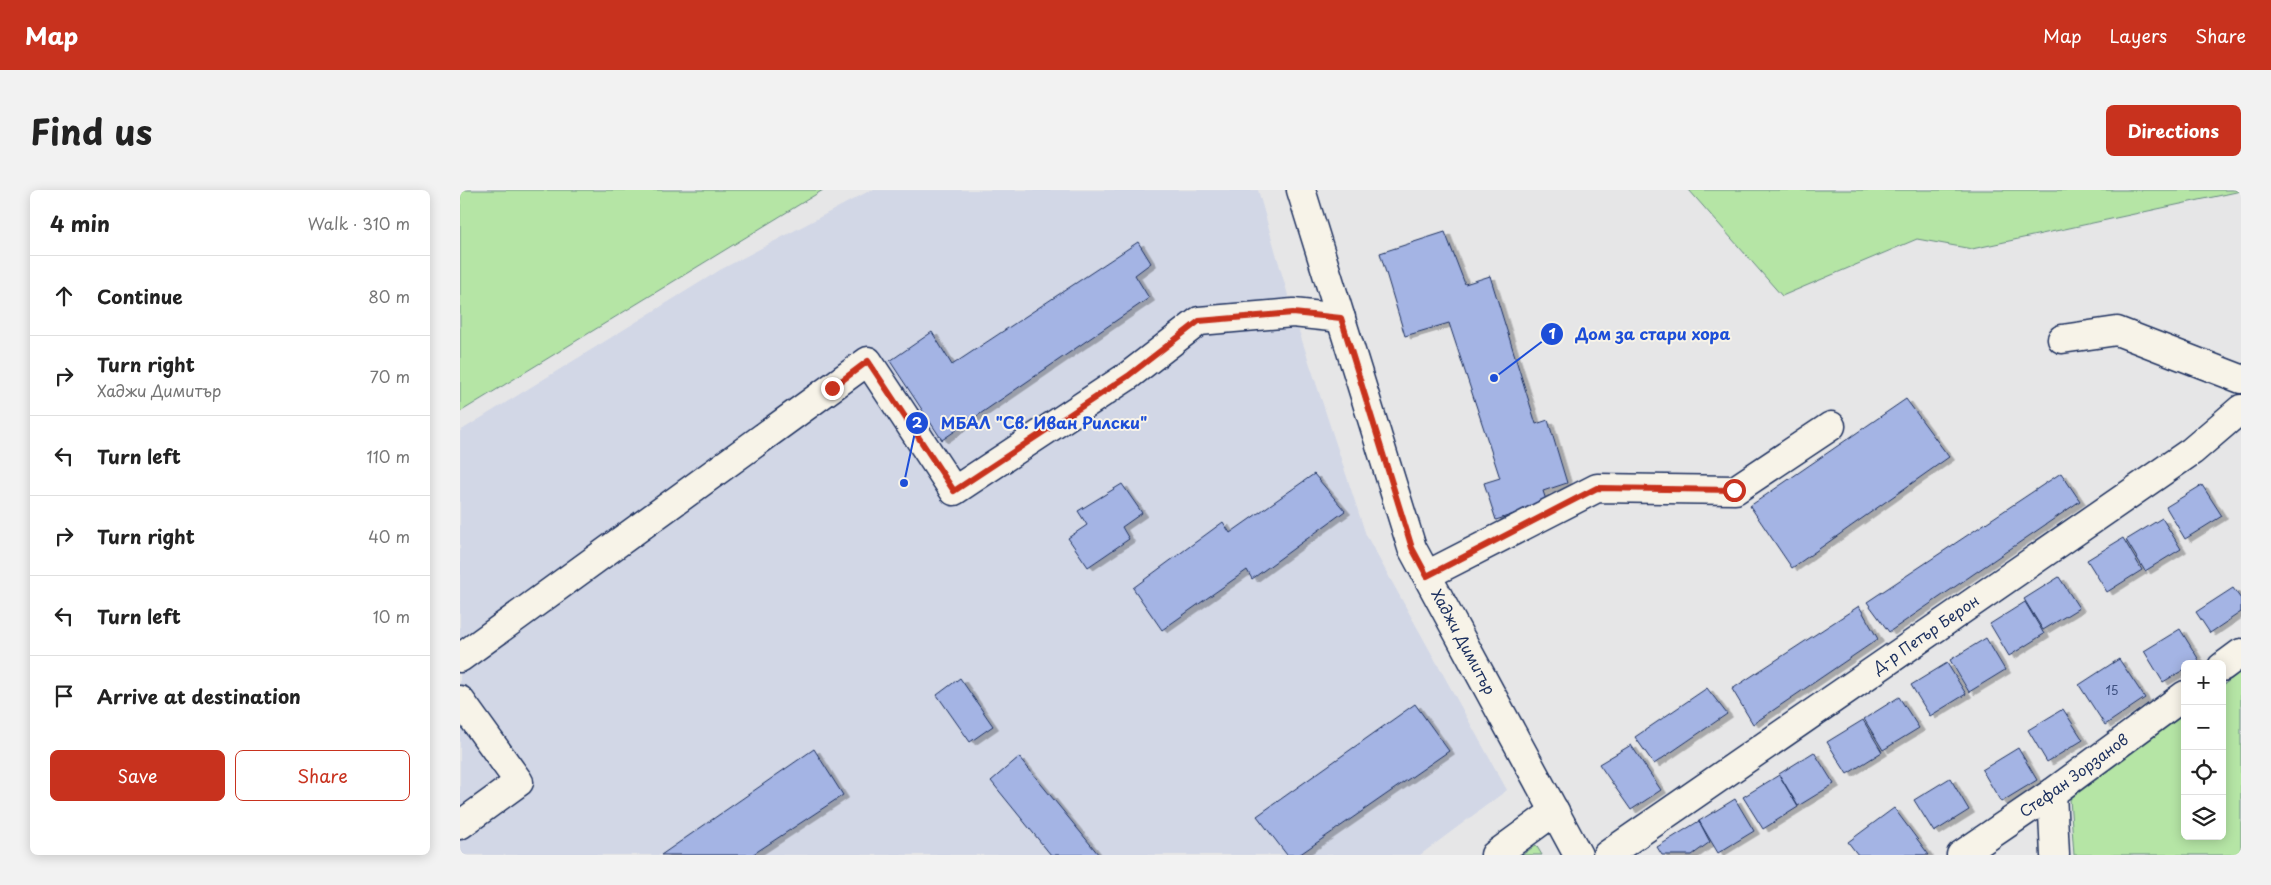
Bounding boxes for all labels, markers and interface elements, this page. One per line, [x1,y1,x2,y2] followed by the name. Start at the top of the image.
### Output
[25,17,78,53] text: Map
[2043,22,2082,49] text: Map
[2110,22,2167,49] text: Layers
[2195,22,2246,49] text: Share
[30,104,152,157] text: Find us
[2106,105,2241,156] button: Directions
[50,207,110,239] text: 4 min
[308,211,410,235] text: Walk · 310 m
[50,282,78,310] icon: ahead
[97,282,183,310] text: Continue
[368,284,410,308] text: 80 m
[1539,319,1741,350] callout: Дом за стари хора
[1548,321,1556,344] text: 1
[1575,321,1731,345] text: Дом за стари хора
[97,350,195,378] text: Turn right
[50,362,78,390] icon: right
[370,364,410,388] text: 70 m
[821,377,844,400] route end
[97,378,222,402] text: Хаджи Димитър
[905,408,1157,439] callout: МБАЛ "Св. Иван Рилски"
[912,410,923,433] text: 2
[941,410,1147,434] text: МБАЛ "Св. Иван Рилски"
[50,442,78,470] icon: left
[97,442,181,470] text: Turn left
[367,444,410,468] text: 110 m
[1723,479,1746,502] route start
[50,522,78,550] icon: right
[97,522,195,550] text: Turn right
[368,524,410,548] text: 40 m
[1426,585,1502,698] street label: Хаджи Димитър
[1867,588,1983,679] street label: Д-р Петър Берон
[50,602,78,630] icon: left
[97,602,181,630] text: Turn left
[373,604,410,628] text: 10 m
[2181,660,2226,840] map controls
[2181,660,2226,705] button: +
[2105,681,2119,699] house number: 15
[50,682,78,710] icon: arrive
[97,682,301,710] text: Arrive at destination
[2181,705,2226,750] button: −
[2014,727,2133,822] street label: Стефан Зорзанов
[50,750,225,801] button: Save
[235,750,410,801] button: Share
[2181,750,2226,795] button: locate
[2181,795,2226,840] button: layers

